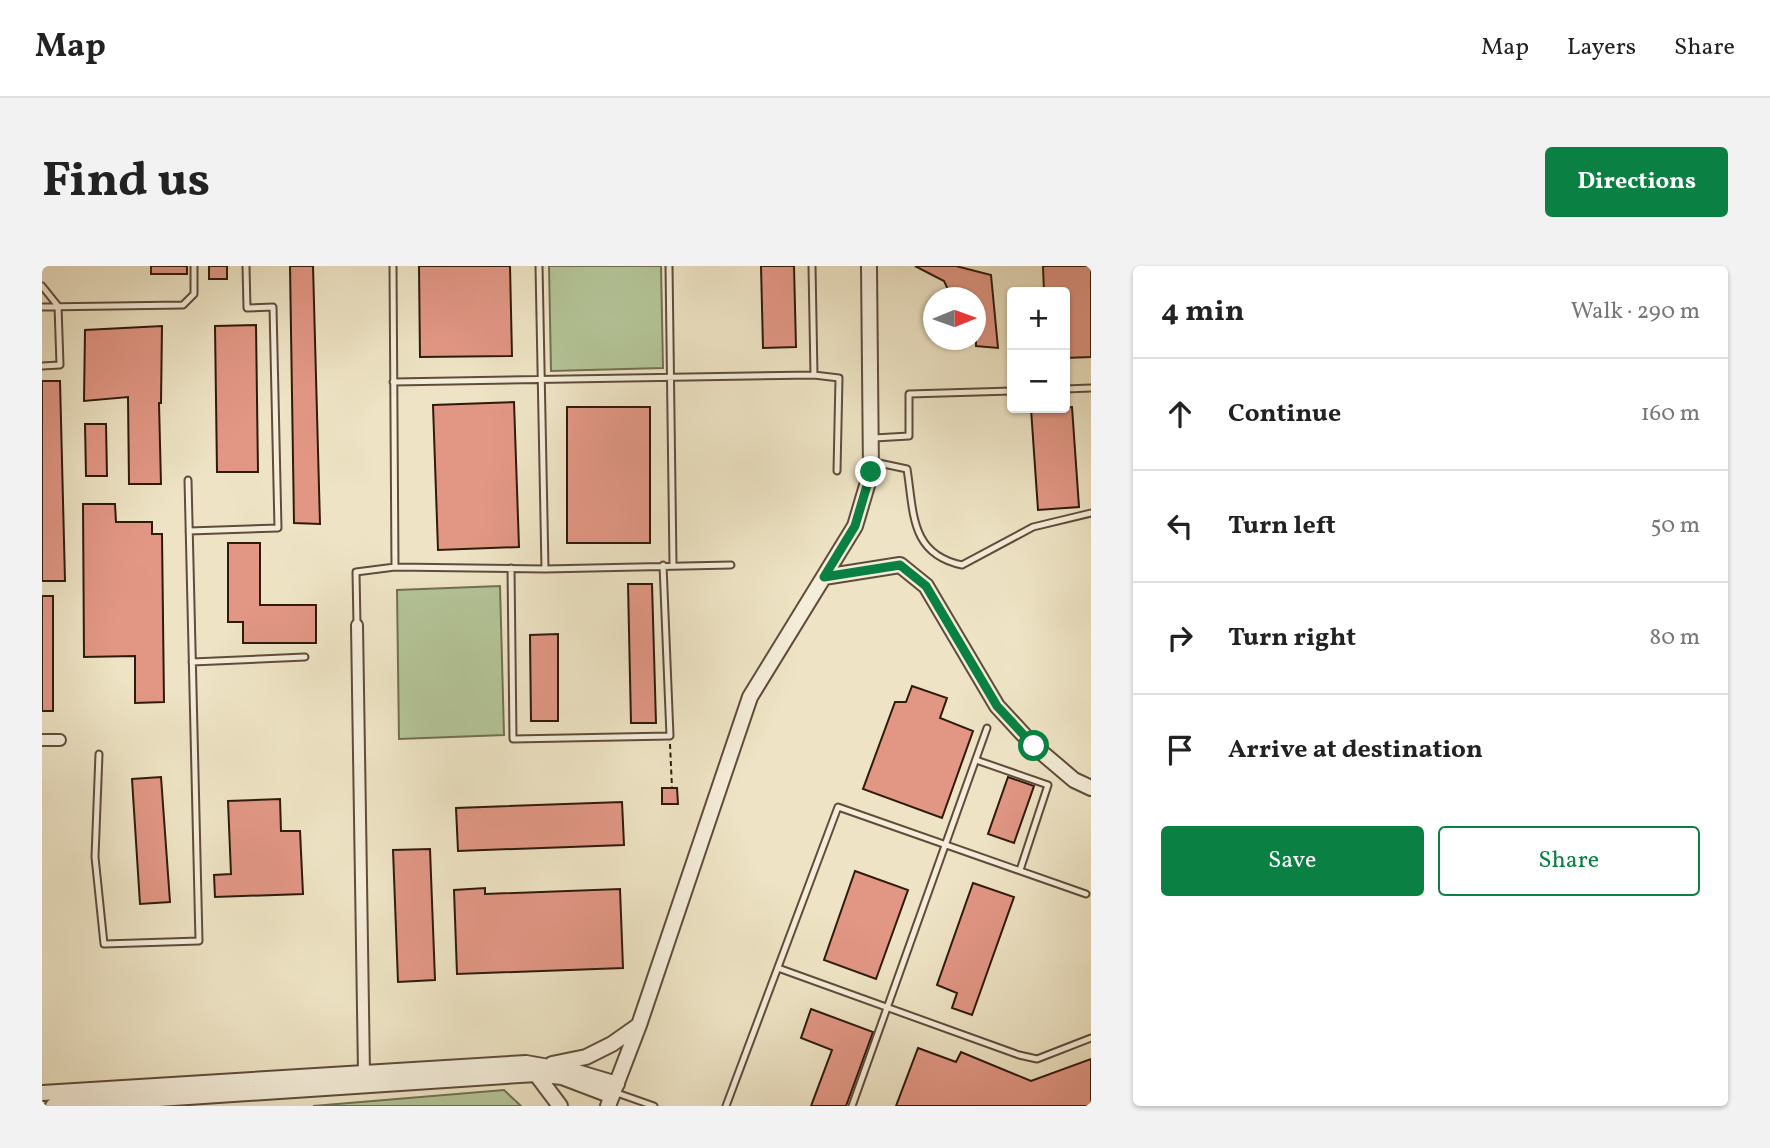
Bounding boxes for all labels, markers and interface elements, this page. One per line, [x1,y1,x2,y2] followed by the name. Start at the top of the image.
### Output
[35,25,106,71] text: Map
[1481,31,1529,65] text: Map
[1567,31,1636,65] text: Layers
[1674,31,1735,65] text: Share
[1545,147,1728,217] button: Directions
[42,148,210,217] text: Find us
[923,287,986,350] north arrow
[1007,287,1070,413] map controls
[1007,287,1070,350] button: +
[1161,291,1245,333] text: 4 min
[1571,296,1700,328] text: Walk · 290 m
[1007,350,1070,413] button: −
[1161,395,1199,433] icon: ahead
[1228,396,1341,432] text: Continue
[1641,398,1700,430] text: 160 m
[855,456,886,487] route end
[1161,507,1199,545] icon: left
[1228,508,1336,544] text: Turn left
[1651,510,1700,542] text: 50 m
[1161,619,1199,657] icon: right
[1228,620,1356,656] text: Turn right
[1650,622,1700,654] text: 80 m
[1018,730,1049,761] route start
[1161,731,1199,769] icon: arrive
[1228,732,1483,768] text: Arrive at destination
[1161,826,1424,896] button: Save
[1438,826,1700,896] button: Share

